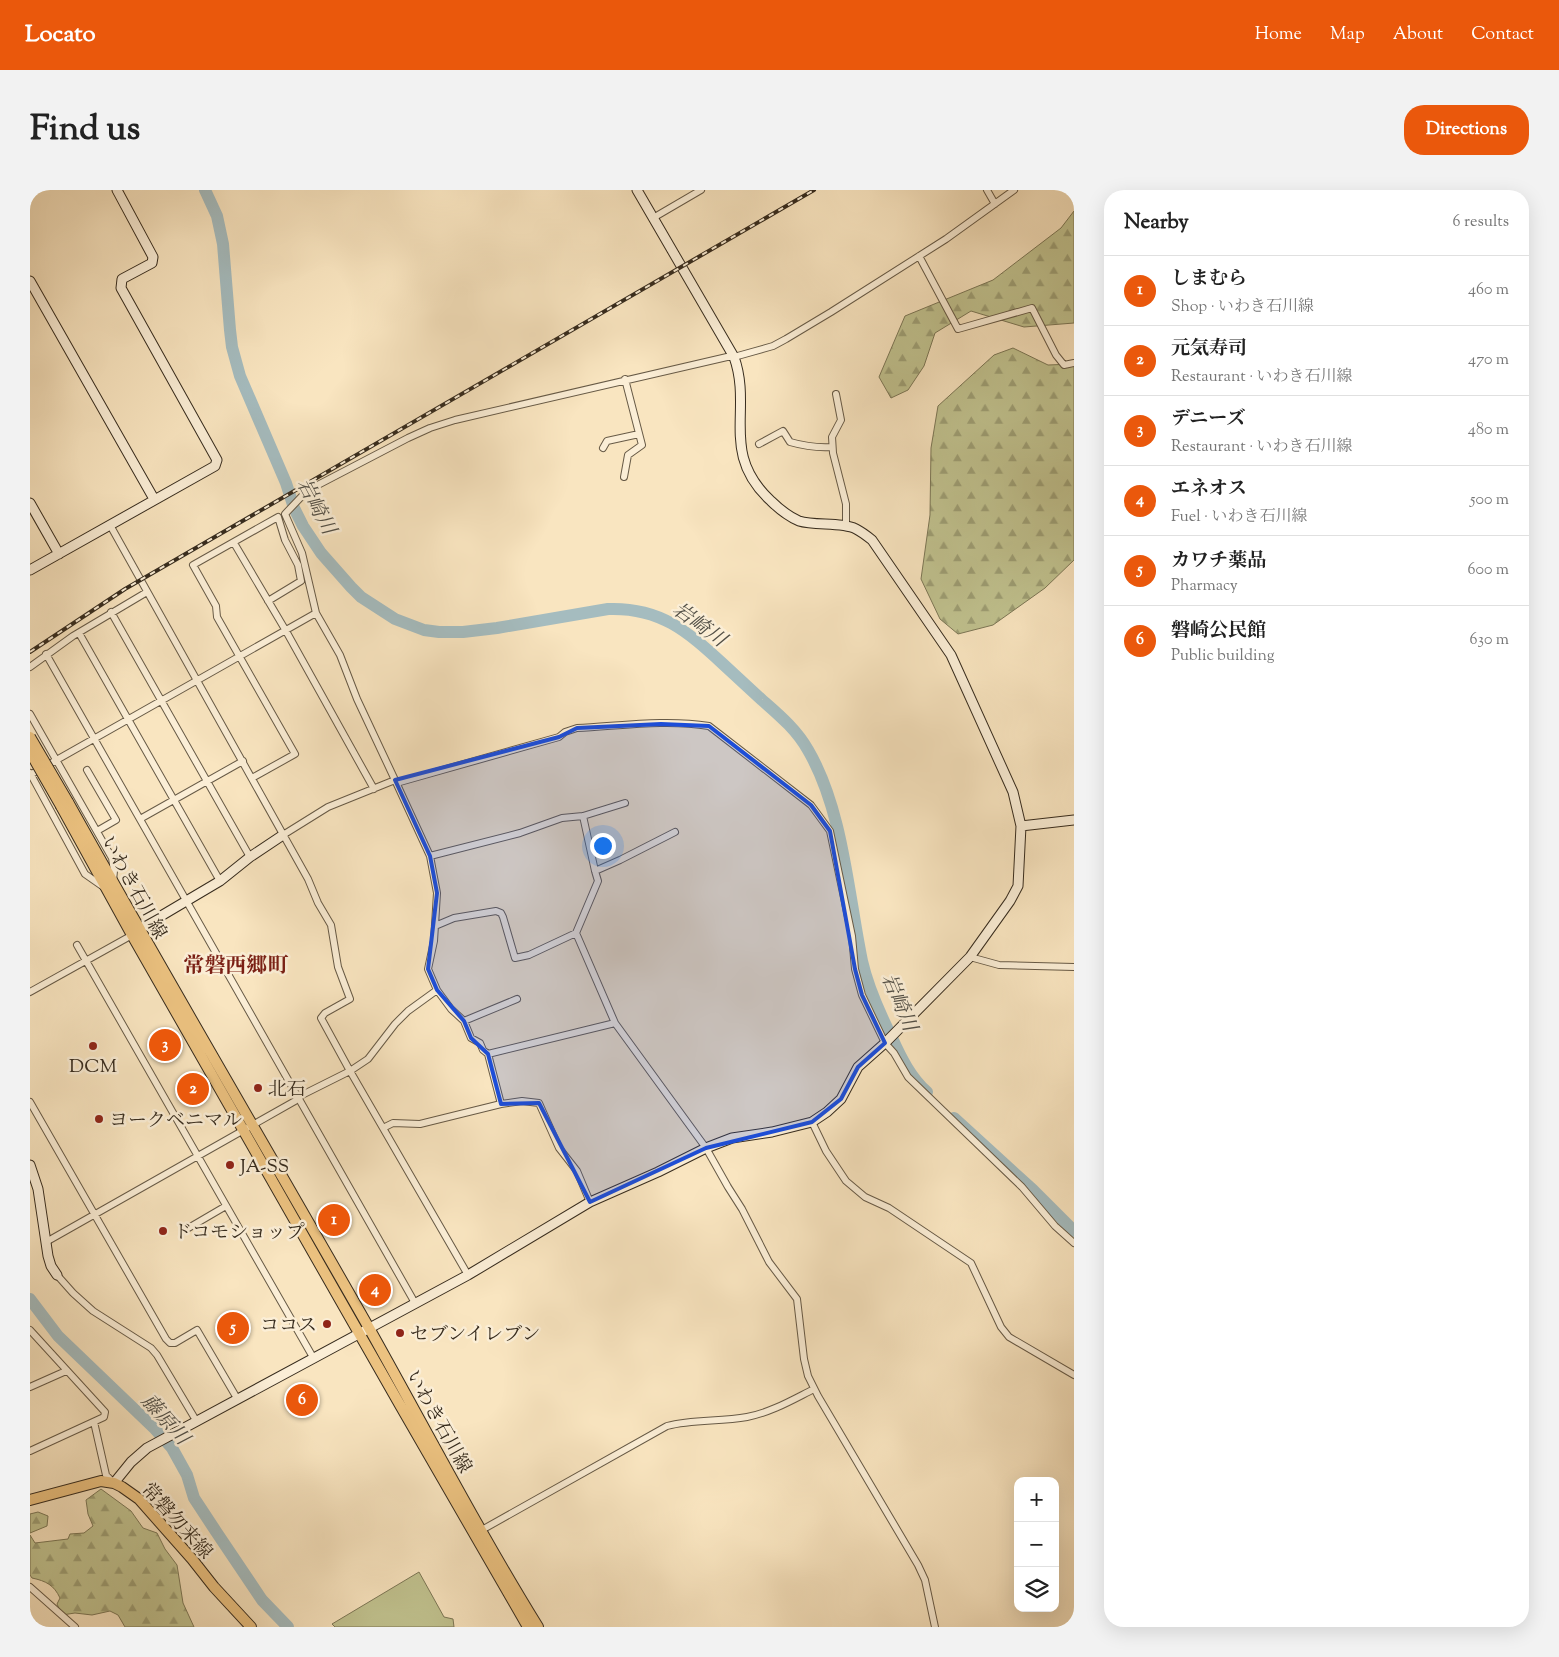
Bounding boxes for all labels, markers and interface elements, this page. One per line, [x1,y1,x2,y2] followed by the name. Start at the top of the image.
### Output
[25,18,96,52] text: Locato
[1255,22,1302,48] text: Home
[1330,22,1365,48] text: Map
[1393,22,1443,48] text: About
[1471,22,1534,48] text: Contact
[30,105,140,156] text: Find us
[1404,105,1529,155] button: Directions
[1124,208,1189,238] text: Nearby
[1453,211,1509,234] text: 6 results
[1171,266,1247,293] text: しまむら
[1137,279,1143,302] text: 1
[1468,279,1509,302] text: 460 m
[1171,296,1314,319] text: Shop · いわき石川線
[1171,336,1247,363] text: 元気寿司
[1136,349,1144,372] text: 2
[1468,349,1509,372] text: 470 m
[1171,366,1353,389] text: Restaurant · いわき石川線
[1171,406,1245,433] text: デニーズ
[1137,419,1143,442] text: 3
[1468,419,1509,442] text: 480 m
[1171,436,1353,459] text: Restaurant · いわき石川線
[288,474,343,542] water label: 岩崎川
[1171,476,1247,503] text: エネオス
[1136,489,1144,512] text: 4
[1470,489,1509,512] text: 500 m
[1171,506,1308,529] text: Fuel · いわき石川線
[1171,548,1266,575] text: カワチ薬品
[1137,559,1143,582] text: 5
[1467,559,1509,582] text: 600 m
[1171,575,1238,598] text: Pharmacy
[666,597,733,657] water label: 岩崎川
[1171,618,1266,645] text: 磐崎公民館
[1136,629,1144,652] text: 6
[1470,629,1509,652] text: 630 m
[1171,645,1275,668] text: Public building
[93,832,172,945] street label: いわき石川線
[590,833,616,859] your location
[184,952,289,982] district label: 常磐西郷町
[873,970,924,1038] water label: 岩崎川
[149,1026,181,1064] pin: 3
[87,1040,99,1052] marker: DCM
[69,1054,117,1081] place label: DCM
[177,1070,209,1108] pin: 2
[268,1077,306,1104] place label: 北石
[252,1082,264,1094] marker: 北石
[109,1108,242,1135] place label: ヨークベニマル
[93,1113,105,1125] marker: ヨークベニマル
[239,1154,289,1181] place label: JA-SS
[224,1159,236,1171] marker: JA-SS
[318,1201,350,1239] pin: 1
[173,1220,305,1247] place label: ドコモショップ
[157,1225,169,1237] marker: ドコモショップ
[359,1271,391,1309] pin: 4
[217,1309,249,1347] pin: 5
[260,1313,317,1340] place label: ココス
[321,1318,333,1330] marker: ココス
[410,1322,541,1349] place label: セブンイレブン
[394,1327,406,1339] marker: セブンイレブン
[398,1366,477,1479] street label: いわき石川線
[286,1381,318,1419] pin: 6
[133,1389,196,1454] water label: 藤原川
[134,1477,218,1566] street label: 常磐勿来線
[1014,1477,1059,1612] map controls
[1014,1477,1059,1522] button: +
[1014,1522,1059,1567] button: −
[1014,1567,1059,1612] button: layers

